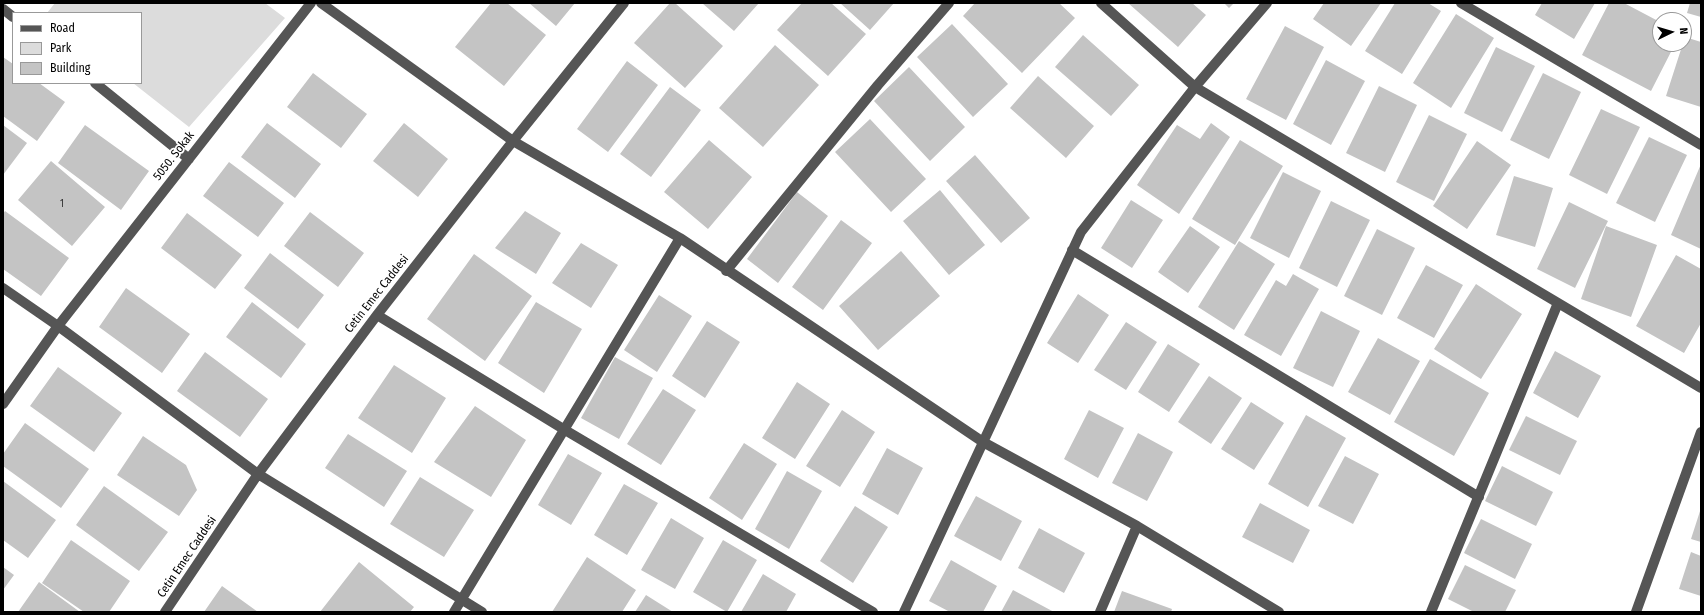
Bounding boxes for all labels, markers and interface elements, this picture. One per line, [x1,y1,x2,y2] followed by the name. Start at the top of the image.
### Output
[12,12,142,84] legend
[1652,12,1692,52] north arrow
[50,21,75,35] text: Road
[1677,27,1690,35] text: N
[50,41,71,55] text: Park
[50,61,90,75] text: Building
[150,129,198,183] street label: 5050. Sokak
[60,198,64,210] house number: 1
[342,252,412,336] street label: Cetin Emec Caddesi
[154,513,220,601] street label: Cetin Emec Caddesi

